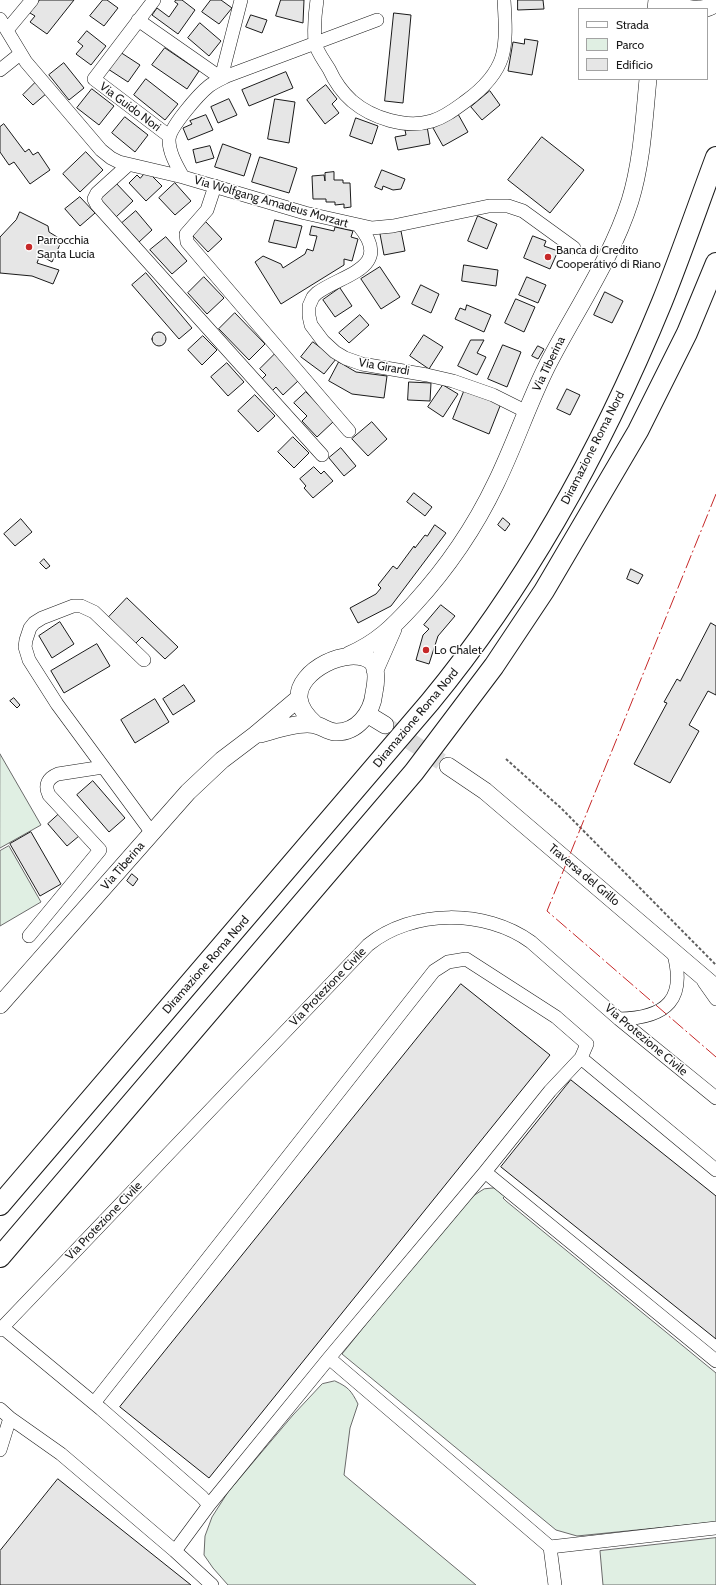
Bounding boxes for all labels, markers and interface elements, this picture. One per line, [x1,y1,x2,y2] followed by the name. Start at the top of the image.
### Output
[578,8,708,80] legend
[616,17,649,32] text: Strada
[616,37,644,52] text: Parco
[616,57,653,72] text: Edificio
[97,79,163,135] street label: Via Guido Nori
[192,173,350,231] street label: Via Wolfgang Amadeus Morzart
[37,233,95,261] place label: Parrocchia Santa Lucia
[24,242,34,252] marker: Parrocchia Santa Lucia
[556,243,661,271] place label: Banca di Credito Cooperativo di Riano
[543,252,553,262] marker: Banca di Credito Cooperativo di Riano
[530,334,568,394] street label: Via Tiberina
[357,355,411,379] street label: Via Girardi
[558,389,628,507] street label: Diramazione Roma Nord
[434,643,482,657] place label: Lo Chalet
[421,645,431,655] marker: Lo Chalet
[370,665,462,771] street label: Diramazione Roma Nord
[98,839,148,893] street label: Via Tiberina
[545,841,623,909] street label: Traversa del Grillo
[160,913,252,1017] street label: Diramazione Roma Nord
[287,945,369,1029] street label: Via Protezione Civile
[602,1001,690,1079] street label: Via Protezione Civile
[63,1179,145,1263] street label: Via Protezione Civile

